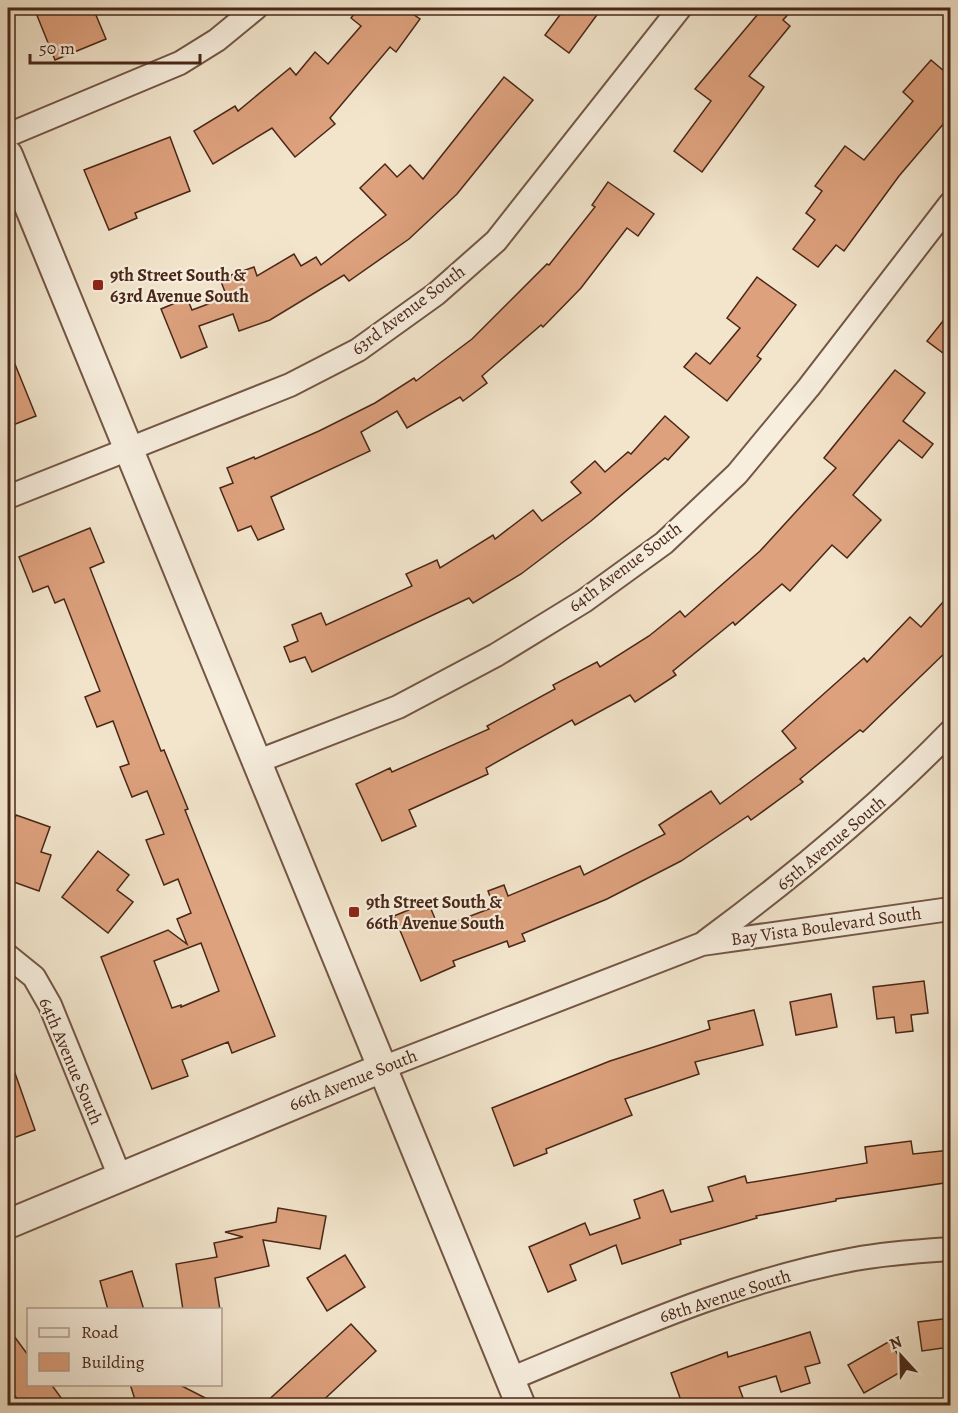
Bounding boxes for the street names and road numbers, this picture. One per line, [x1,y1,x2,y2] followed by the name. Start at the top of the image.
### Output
[346,259,470,361] street label: 63rd Avenue South
[563,516,687,618] street label: 64th Avenue South
[771,790,891,896] street label: 65th Avenue South
[729,901,923,951] street label: Bay Vista Boulevard South
[33,994,109,1129] street label: 64th Avenue South
[285,1043,421,1117] street label: 66th Avenue South
[656,1263,794,1329] street label: 68th Avenue South

